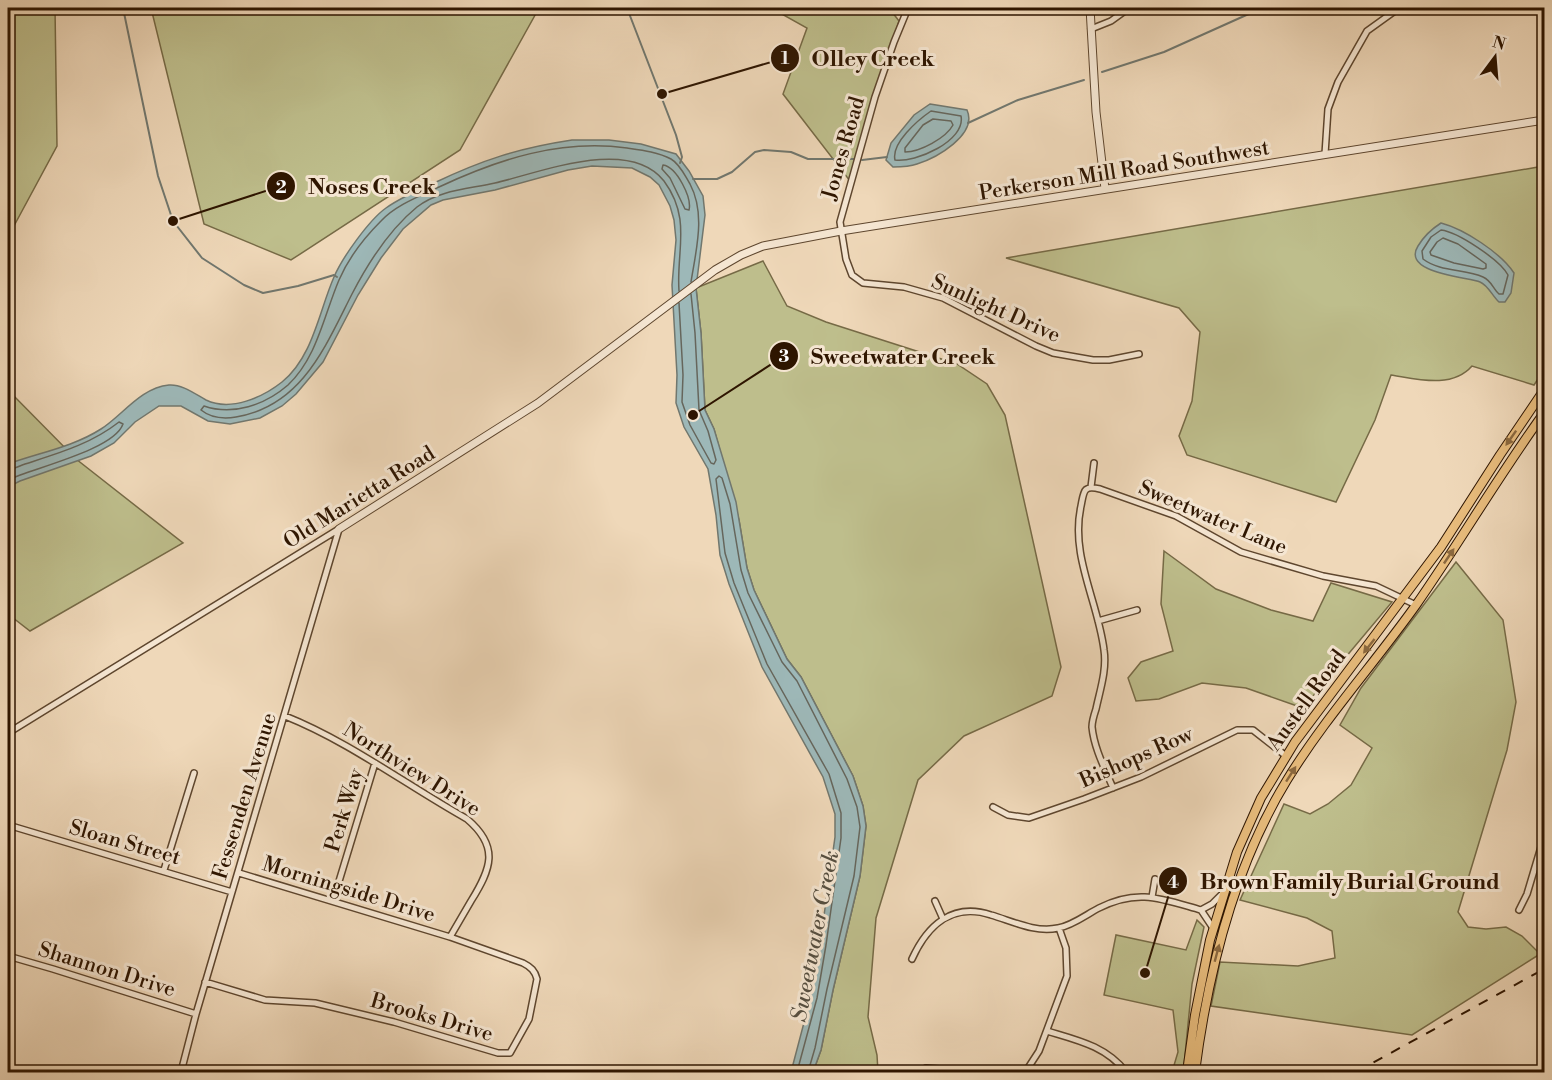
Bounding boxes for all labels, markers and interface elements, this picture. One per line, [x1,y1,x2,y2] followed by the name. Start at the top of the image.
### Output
[1465,27,1525,87] north arrow
[1490,32,1508,55] text: N
[770,38,947,78] callout: Olley Creek
[812,46,935,73] text: Olley Creek
[781,47,790,70] text: 1
[817,94,871,204] street label: Jones Road
[977,135,1272,207] street label: Perkerson Mill Road Southwest
[266,166,448,206] callout: Noses Creek
[308,174,436,201] text: Noses Creek
[275,176,287,199] text: 2
[927,269,1064,349] street label: Sunlight Drive
[769,336,1008,376] callout: Sweetwater Creek
[811,344,996,371] text: Sweetwater Creek
[779,345,790,368] text: 3
[1505,430,1517,446] one-way arrow
[279,441,440,555] street label: Old Marietta Road
[1134,475,1291,561] street label: Sweetwater Lane
[1443,549,1455,565] one-way arrow
[1362,638,1375,654] one-way arrow
[1261,645,1352,757] street label: Austell Road
[207,710,283,883] street label: Fessenden Avenue
[338,717,485,822] street label: Northview Drive
[1075,721,1198,795] street label: Bishops Row
[320,765,370,855] street label: Perk Way
[1285,766,1297,782] one-way arrow
[66,815,184,871] street label: Sloan Street
[786,848,845,1024] water label: Sweetwater Creek
[259,851,438,929] street label: Morningside Drive
[1158,861,1511,901] callout: Brown Family Burial Ground
[1200,869,1500,896] text: Brown Family Burial Ground
[1167,871,1179,894] text: 4
[35,937,179,1003] street label: Shannon Drive
[1213,944,1222,962] one-way arrow
[367,988,496,1048] street label: Brooks Drive

